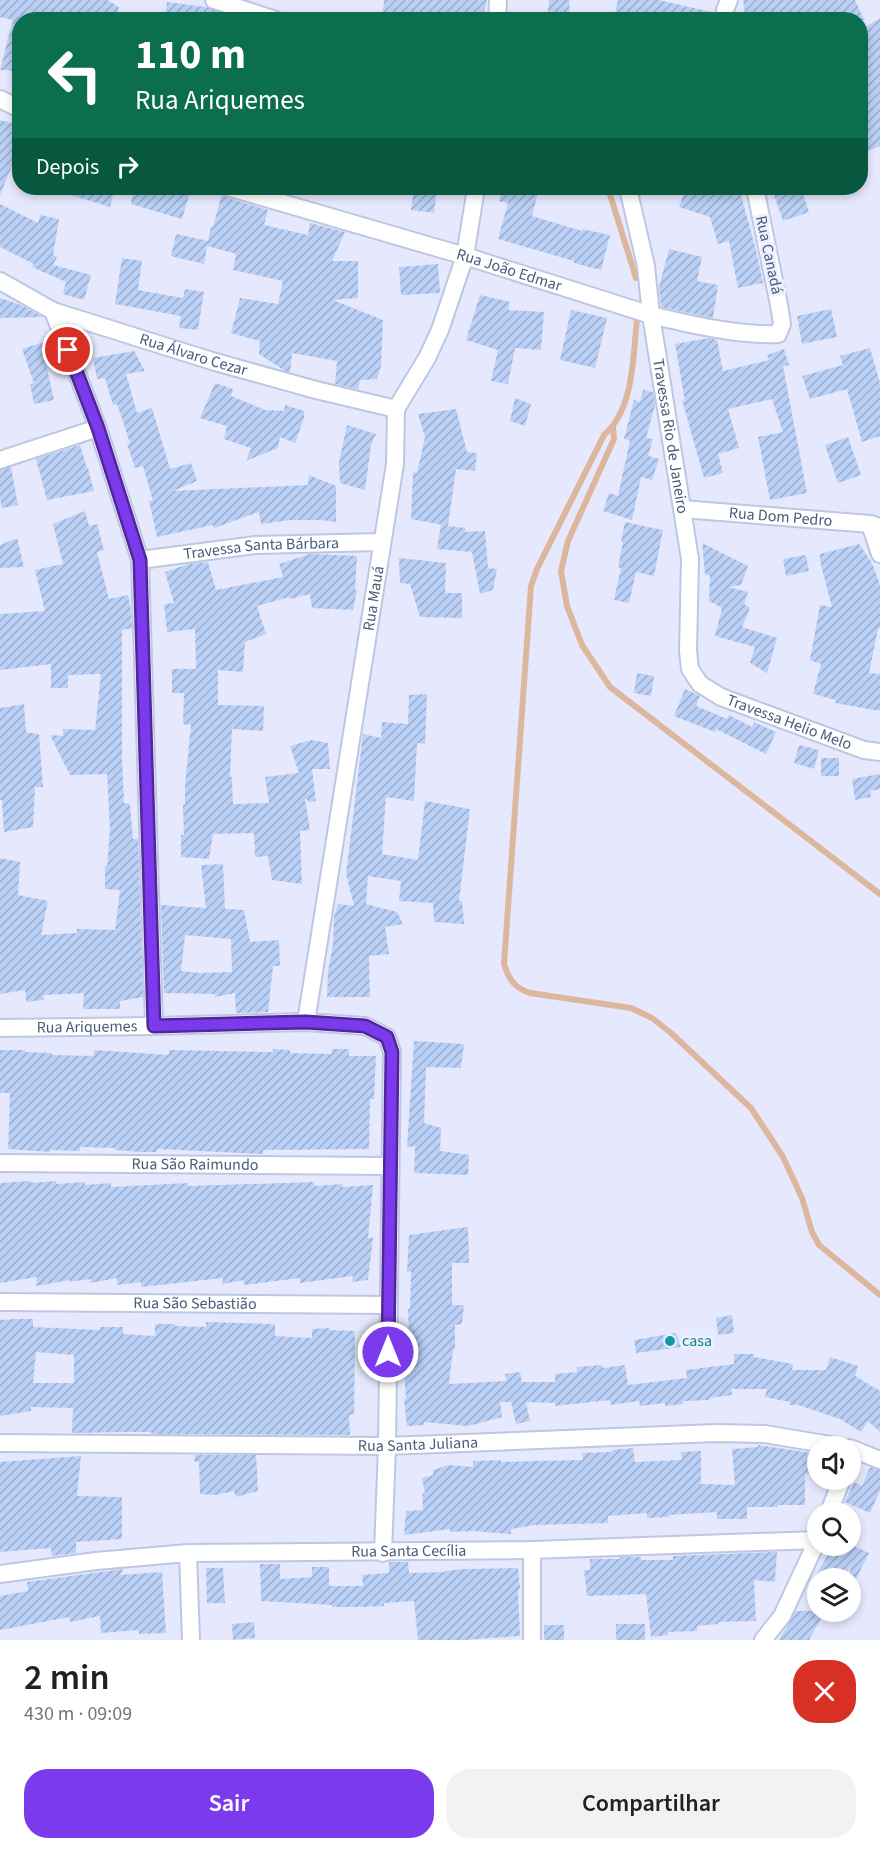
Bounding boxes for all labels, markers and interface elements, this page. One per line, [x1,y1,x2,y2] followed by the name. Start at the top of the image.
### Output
[135,25,246,85] text: 110 m
[36,36,114,114] icon: left
[135,81,305,120] text: Rua Ariquemes
[111,150,144,183] icon: right
[36,151,99,183] text: Depois
[750,214,788,296] street label: Rua Canadá
[454,243,565,297] street label: Rua João Edmar
[42,324,93,375] pin
[137,328,250,381] street label: Rua Álvaro Cezar
[51,333,84,366] icon: arrive
[647,357,694,515] street label: Travessa Rio de Janeiro
[728,502,833,532] street label: Rua Dom Pedro
[182,532,339,565] street label: Travessa Santa Bárbara
[358,564,390,632] street label: Rua Mauá
[724,689,855,756] street label: Travessa Helio Melo
[36,1015,138,1039] street label: Rua Ariquemes
[131,1153,259,1176] street label: Rua São Raimundo
[133,1292,257,1315] street label: Rua São Sebastião
[356,1320,420,1384] position arrow
[682,1330,712,1352] place label: casa
[663,1334,677,1348] marker: casa
[358,1431,478,1457] street label: Rua Santa Juliana
[807,1436,861,1622] map controls
[807,1436,861,1490] button: sound
[807,1502,861,1556] button: search
[351,1540,467,1563] street label: Rua Santa Cecília
[807,1568,861,1622] button: layers
[24,1652,110,1703] text: 2 min
[793,1660,856,1723] button: close
[24,1700,132,1728] text: 430 m · 09:09
[24,1769,434,1838] button: Sair
[446,1769,856,1838] button: Compartilhar

